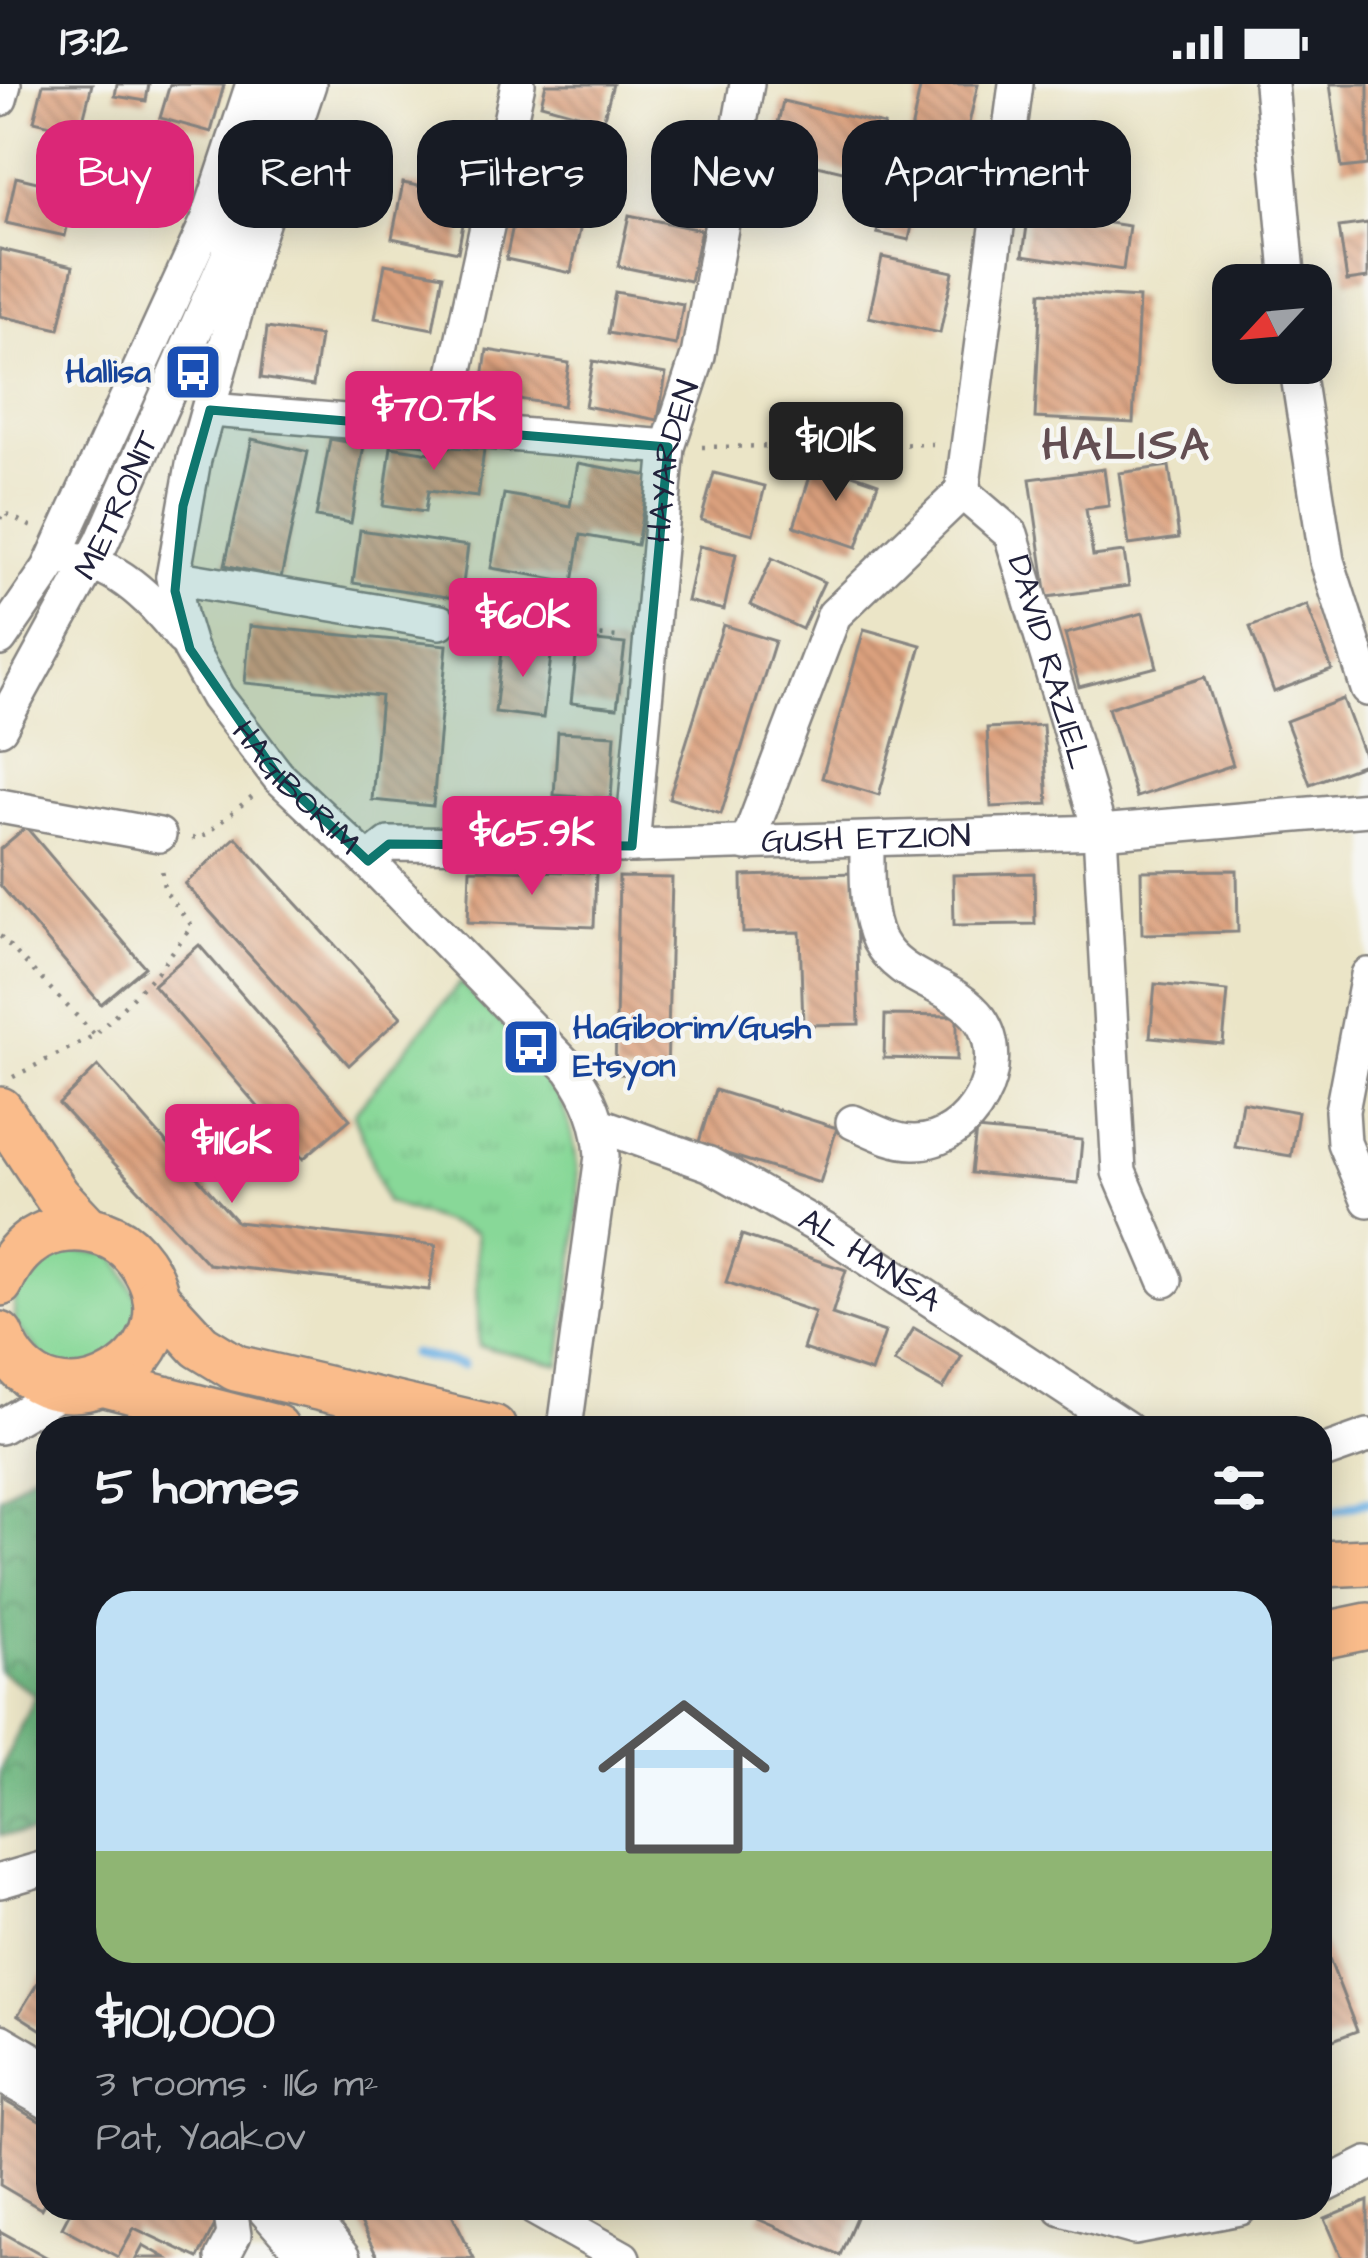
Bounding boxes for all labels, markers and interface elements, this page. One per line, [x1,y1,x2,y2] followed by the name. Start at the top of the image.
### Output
[60,11,128,73] text: 13:12
[36,120,194,228] chip: Buy
[218,120,393,228] chip: Rent
[417,120,627,228] chip: Filters
[651,120,818,228] chip: New
[842,120,1131,228] chip: Apartment
[1212,264,1332,384] north arrow
[1212,264,1332,384] map controls
[162,341,224,403] bus stop icon: Hallisa
[66,349,151,395] place label: Hallisa
[336,371,532,473] pin: $70.7K
[636,374,711,545] street label: HAYARDEN
[372,383,496,437] text: $70.7K
[752,402,920,504] pin: $101K
[796,414,876,468] text: $101K
[1042,415,1212,477] district label: HALISA
[63,423,171,588] street label: METRONIT
[996,550,1103,774] street label: DAVID RAZIEL
[452,578,594,680] pin: $60K
[476,590,570,644] text: $60K
[220,711,371,866] street label: HAGIBORIM
[434,796,630,898] pin: $65.9K
[469,808,595,862] text: $65.9K
[760,813,971,865] street label: GUSH ETZION
[573,1005,812,1091] place label: HaGiborim/Gush Etsyon
[500,1016,562,1078] bus stop icon: HaGiborim/Gush Etsyon
[148,1104,316,1206] pin: $116K
[192,1116,272,1170] text: $116K
[790,1197,950,1323] street label: AL HANSA
[96,1453,299,1524] text: 5 homes
[1206,1455,1272,1521] icon: filters
[576,1669,792,1885] icon: home
[96,1987,275,2058] text: $101,000
[96,2058,379,2112] text: 3 rooms · 116 m²
[96,2112,306,2166] text: Pat, Yaakov

